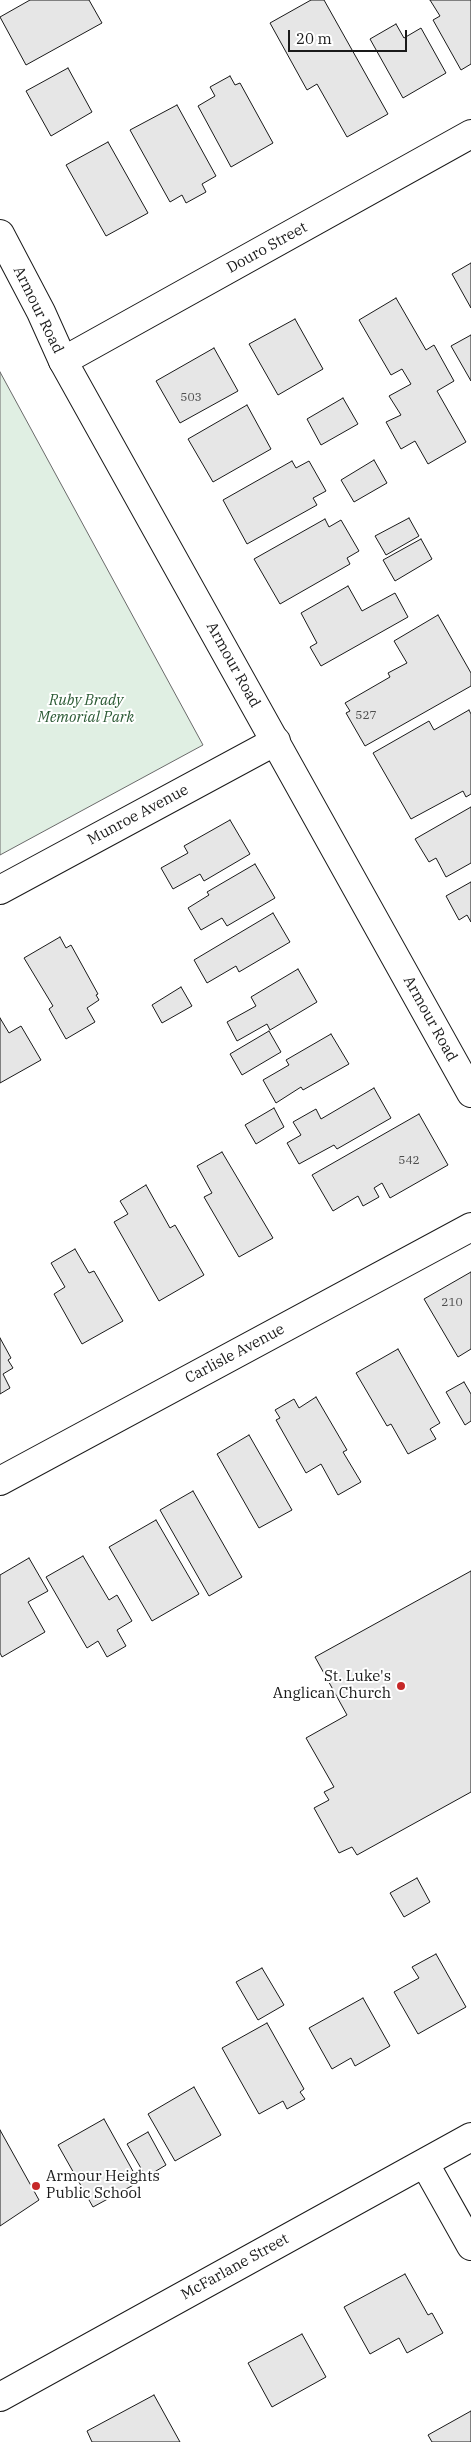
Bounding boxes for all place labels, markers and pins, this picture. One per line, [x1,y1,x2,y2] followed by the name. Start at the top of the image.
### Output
[273,1668,391,1703] place label: St. Luke's Anglican Church
[395,1680,407,1692] marker: St. Luke's Anglican Church
[46,2168,160,2203] place label: Armour Heights Public School
[30,2180,42,2192] marker: Armour Heights Public School

